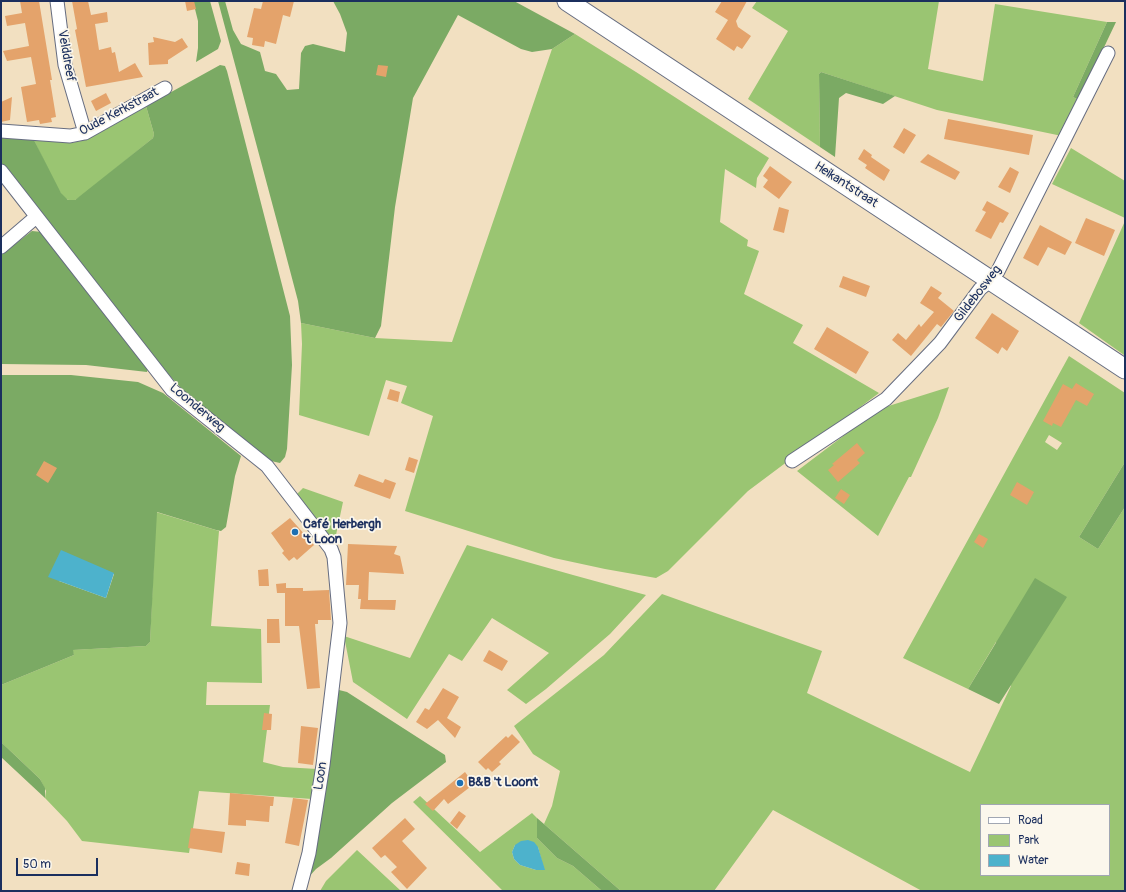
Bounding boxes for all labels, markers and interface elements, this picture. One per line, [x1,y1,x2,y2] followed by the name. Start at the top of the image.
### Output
[54,29,78,83] street label: Velddreef
[77,85,161,139] street label: Oude Kerkstraat
[811,159,881,211] street label: Heikantstraat
[951,262,1005,326] street label: Gildebosweg
[166,380,228,436] street label: Loonderweg
[303,517,381,548] place label: Café Herbergh 't Loon
[290,527,300,537] marker: Café Herbergh 't Loon
[311,761,331,791] street label: Loon
[468,775,538,791] place label: B&B 't Loont
[455,778,465,788] marker: B&B 't Loont
[980,804,1110,876] legend
[1018,813,1043,828] text: Road
[1018,833,1039,848] text: Park
[18,850,100,876] scale bar
[1018,853,1049,868] text: Water
[23,857,51,872] text: 50 m

